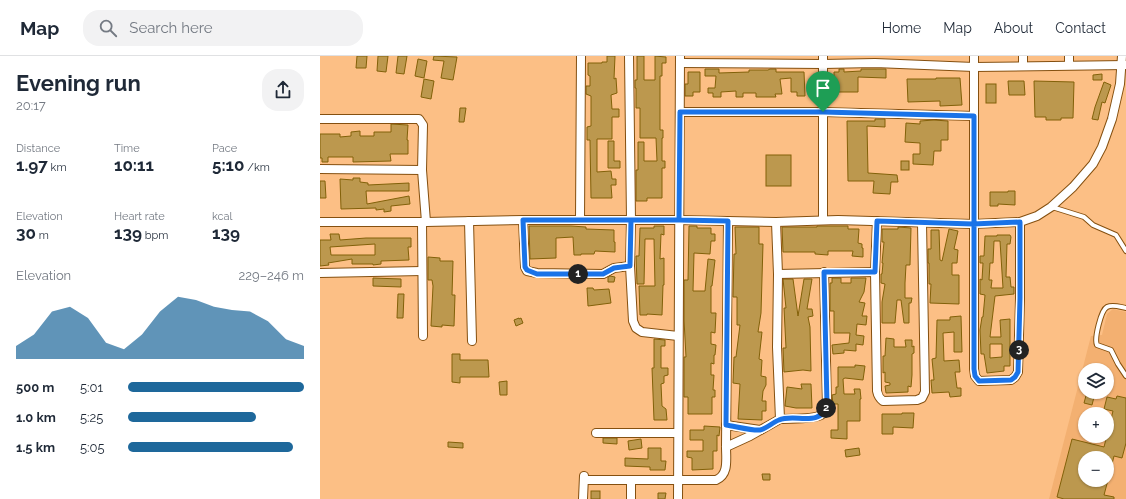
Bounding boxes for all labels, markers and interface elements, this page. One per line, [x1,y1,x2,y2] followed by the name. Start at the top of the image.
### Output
[83,10,363,46] search box
[20,17,59,39] text: Map
[97,17,119,39] icon: search
[129,19,213,37] text: Search here
[882,20,921,36] text: Home
[943,20,972,36] text: Map
[994,20,1033,36] text: About
[1055,20,1106,36] text: Contact
[262,69,304,111] button: share
[16,70,141,96] text: Evening run
[806,71,840,112] pin
[812,77,834,99] icon: arrive
[16,98,46,113] text: 20:17
[16,142,60,155] text: Distance
[114,142,140,155] text: Time
[212,142,237,155] text: Pace
[16,155,48,175] text: 1.97
[114,155,154,175] text: 10:11
[212,155,244,175] text: 5:10
[48,161,67,174] text: km
[244,161,270,174] text: /km
[16,210,63,223] text: Elevation
[114,210,165,223] text: Heart rate
[212,210,233,223] text: kcal
[16,223,36,243] text: 30
[114,223,142,243] text: 139
[212,223,240,243] text: 139
[36,229,49,242] text: m
[142,229,168,242] text: bpm
[568,264,588,284] pin: 1
[575,267,581,280] text: 1
[16,268,71,283] text: Elevation
[238,268,304,283] text: 229–246 m
[1009,340,1029,360] pin: 3
[1016,343,1022,356] text: 3
[1078,363,1114,487] map controls
[1078,363,1114,399] button: layers
[16,380,54,395] text: 500 m
[80,380,103,395] text: 5:01
[816,398,836,418] pin: 2
[823,401,829,414] text: 2
[1078,407,1114,443] button: +
[16,410,56,425] text: 1.0 km
[80,410,103,425] text: 5:25
[16,440,55,455] text: 1.5 km
[80,440,105,455] text: 5:05
[1078,451,1114,487] button: −

